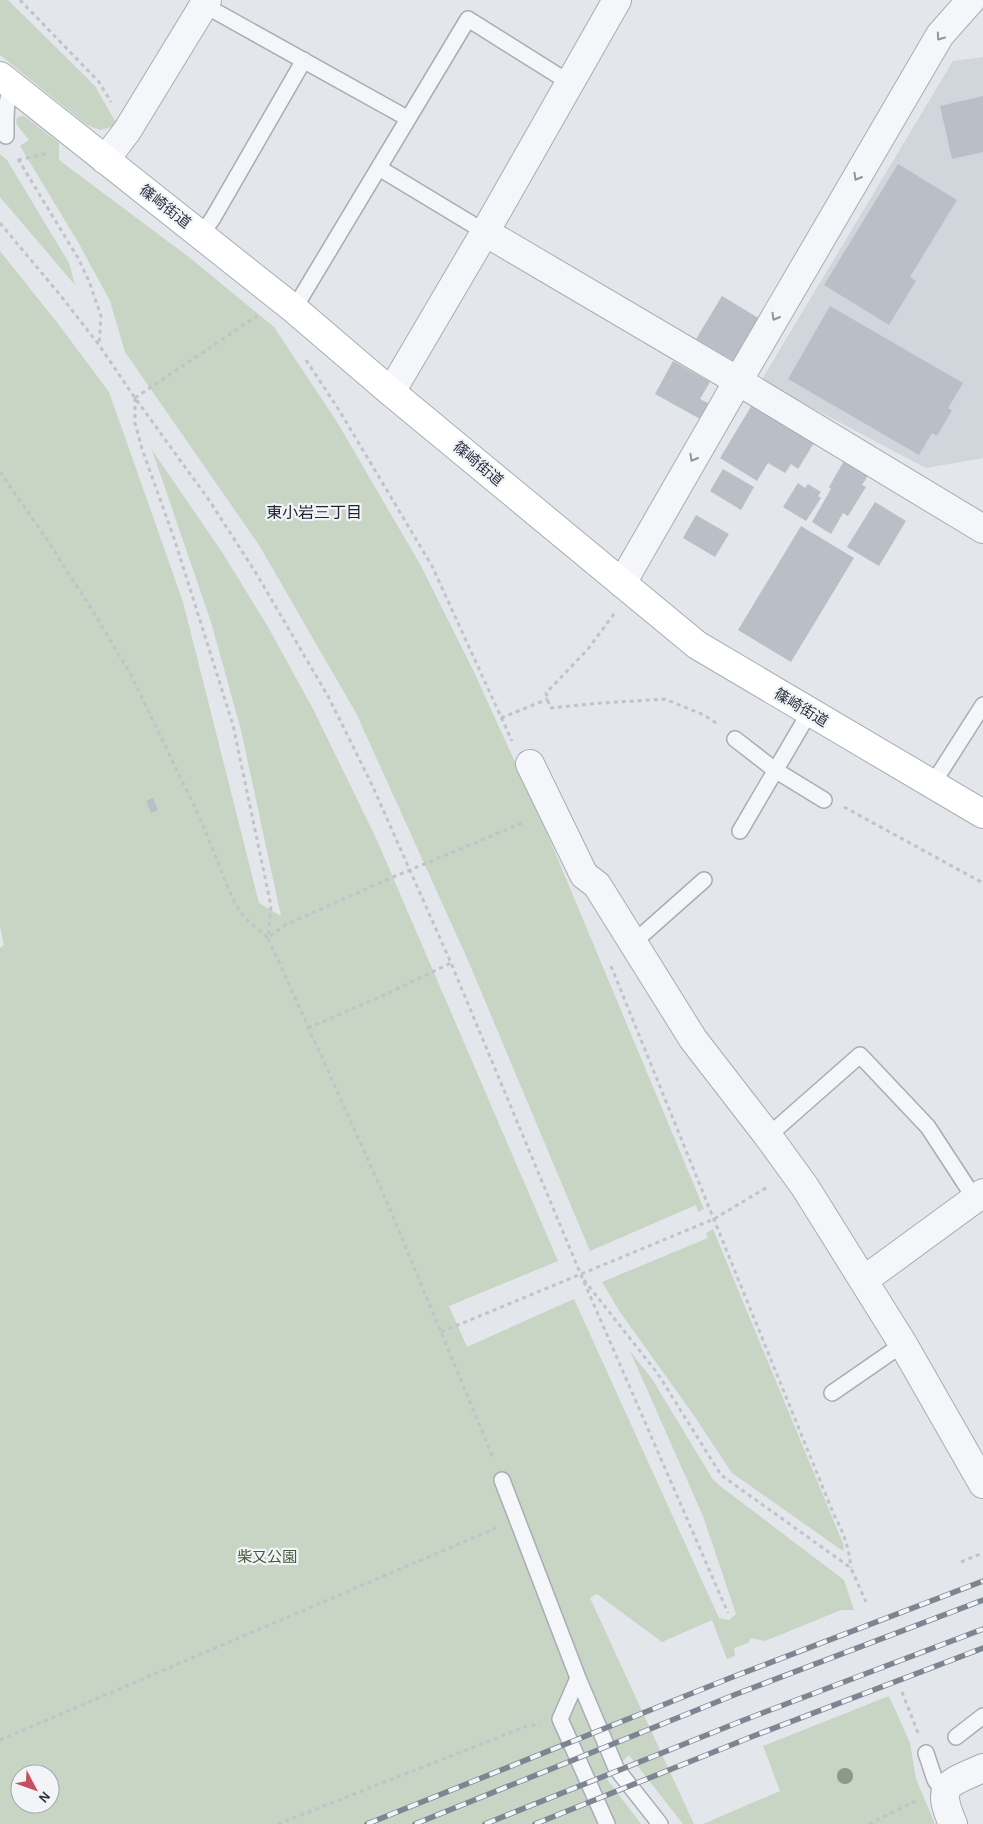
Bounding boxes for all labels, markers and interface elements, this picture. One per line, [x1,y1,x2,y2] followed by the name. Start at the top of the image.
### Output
[937,32,946,41] one-way arrow
[854,172,864,181] one-way arrow
[137,182,194,231] street label: 篠崎街道
[771,312,781,321] one-way arrow
[450,438,506,489] street label: 篠崎街道
[690,452,700,461] one-way arrow
[266,505,362,521] district label: 東小岩三丁目
[771,685,831,730] street label: 篠崎街道
[237,1549,297,1565] park label: 柴又公園
[10,1764,60,1814] north arrow
[36,1789,53,1805] text: N

